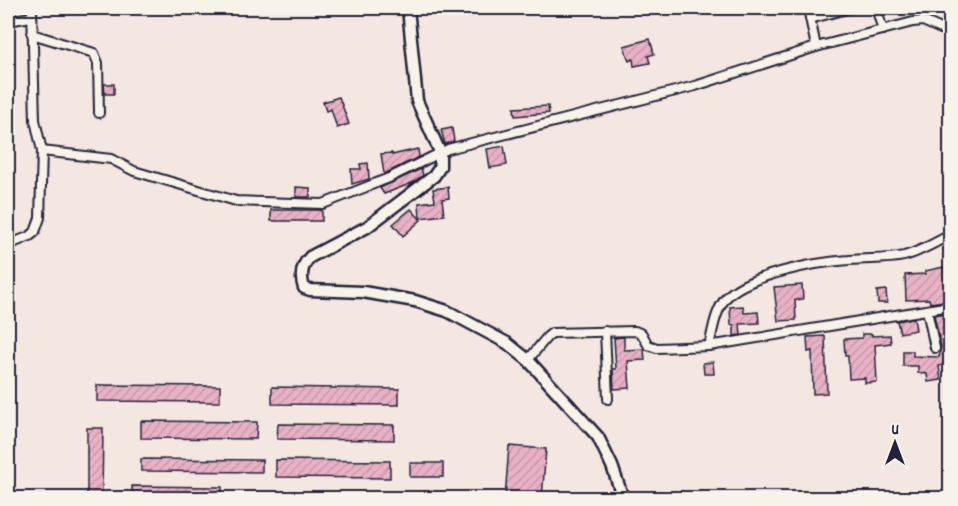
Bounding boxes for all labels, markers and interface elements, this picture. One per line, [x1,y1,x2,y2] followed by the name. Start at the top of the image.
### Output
[865,413,925,473] north arrow
[891,419,899,442] text: U

